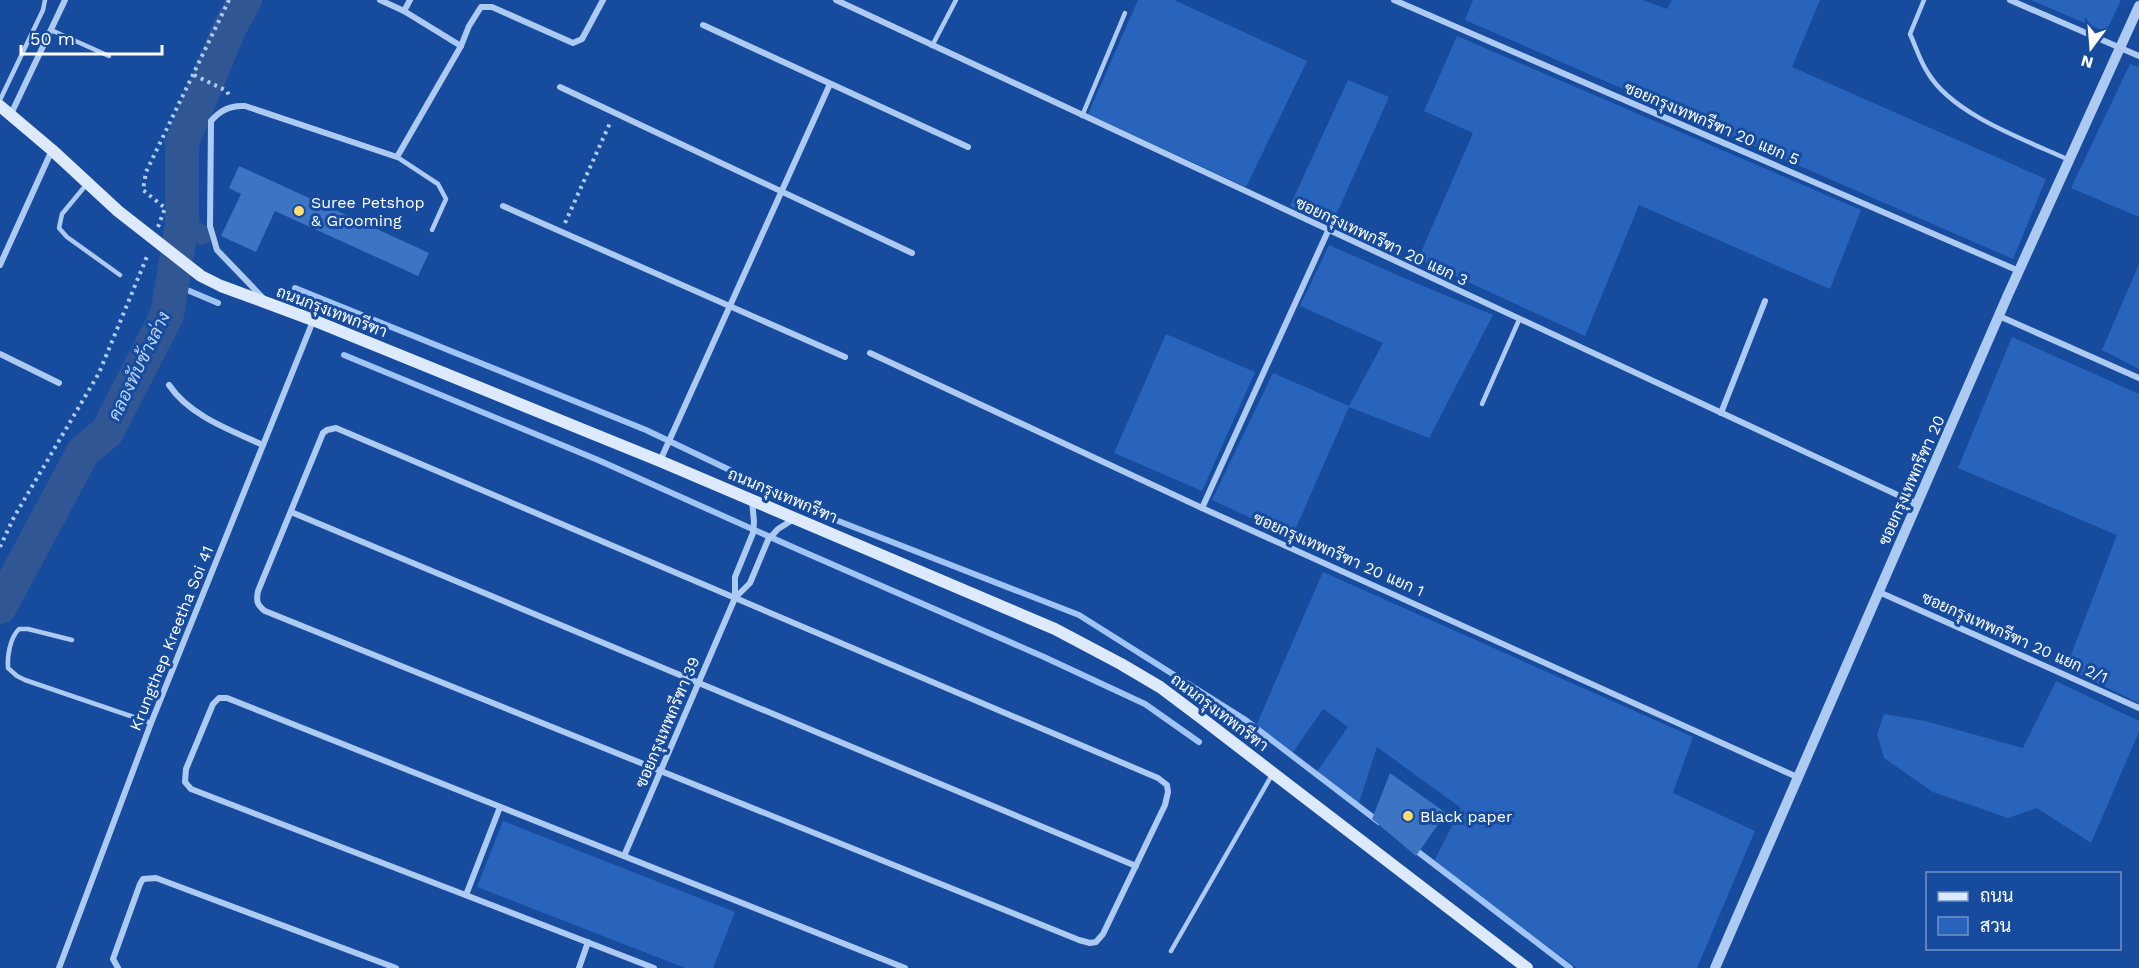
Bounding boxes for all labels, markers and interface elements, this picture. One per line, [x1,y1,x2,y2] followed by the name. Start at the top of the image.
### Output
[21,18,162,56] scale bar
[2061,18,2121,78] north arrow
[30,28,75,49] text: 50 m
[2079,51,2095,73] text: N
[1621,76,1803,171] street label: ซอยกรุงเทพกรีฑา 20 แยก 5
[1292,191,1472,292] street label: ซอยกรุงเทพกรีฑา 20 แยก 3
[311,193,425,230] place label: Suree Petshop & Grooming
[292,204,306,218] marker: Suree Petshop & Grooming
[273,280,391,343] street label: ถนนกรุงเทพกรีฑา
[102,307,174,424] water label: คลองทับช้างล่าง
[1872,411,1951,549] street label: ซอยกรุงเทพกรีฑา 20
[724,462,841,529] street label: ถนนกรุงเทพกรีฑา
[1250,506,1428,603] street label: ซอยกรุงเทพกรีฑา 20 แยก 1
[126,543,217,733] street label: Krungthep Kreetha Soi 41
[1918,586,2112,689] street label: ซอยกรุงเทพกรีฑา 20 แยก 2/1
[629,653,705,791] street label: ซอยกรุงเทพกรีฑา 39
[1166,668,1273,757] street label: ถนนกรุงเทพกรีฑา
[1420,807,1513,826] place label: Black paper
[1401,809,1415,823] marker: Black paper
[1926,872,2121,950] legend
[1980,885,2013,906] text: ถนน
[1980,915,2011,936] text: สวน

